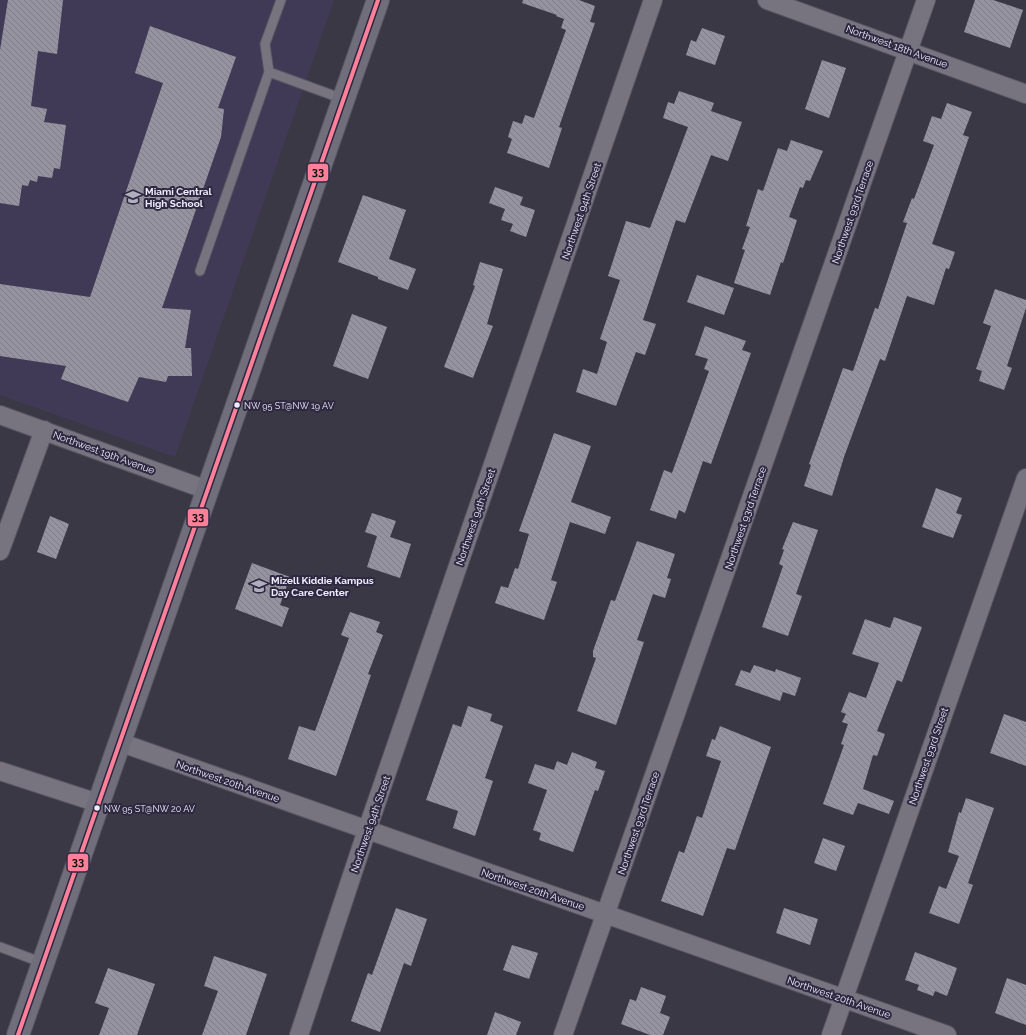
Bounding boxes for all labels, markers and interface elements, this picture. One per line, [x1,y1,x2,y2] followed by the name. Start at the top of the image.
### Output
[844,23,949,70] street label: Northwest 18th Avenue
[830,159,875,265] street label: Northwest 93rd Terrace
[560,161,603,261] street label: Northwest 94th Street
[307,163,329,182] line badge: 33
[312,166,324,179] text: 33
[145,186,212,209] place label: Miami Central High School
[124,188,142,206] school or university icon: Miami Central High School
[232,400,242,410] marker: NW 95 ST@NW 19 AV
[244,401,334,411] place label: NW 95 ST@NW 19 AV
[52,429,156,476] street label: Northwest 19th Avenue
[723,465,768,571] street label: Northwest 93rd Terrace
[454,467,497,567] street label: Northwest 94th Street
[187,508,209,527] line badge: 33
[192,511,204,524] text: 33
[271,575,374,598] place label: Mizell Kiddie Kampus Day Care Center
[250,577,268,595] school or university icon: Mizell Kiddie Kampus Day Care Center
[907,706,950,806] street label: Northwest 93rd Street
[175,759,281,804] street label: Northwest 20th Avenue
[616,770,661,876] street label: Northwest 93rd Terrace
[349,774,392,874] street label: Northwest 94th Street
[92,803,102,813] marker: NW 95 ST@NW 20 AV
[104,804,195,814] place label: NW 95 ST@NW 20 AV
[67,853,89,872] line badge: 33
[72,856,84,869] text: 33
[480,867,586,912] street label: Northwest 20th Avenue
[786,975,892,1020] street label: Northwest 20th Avenue

